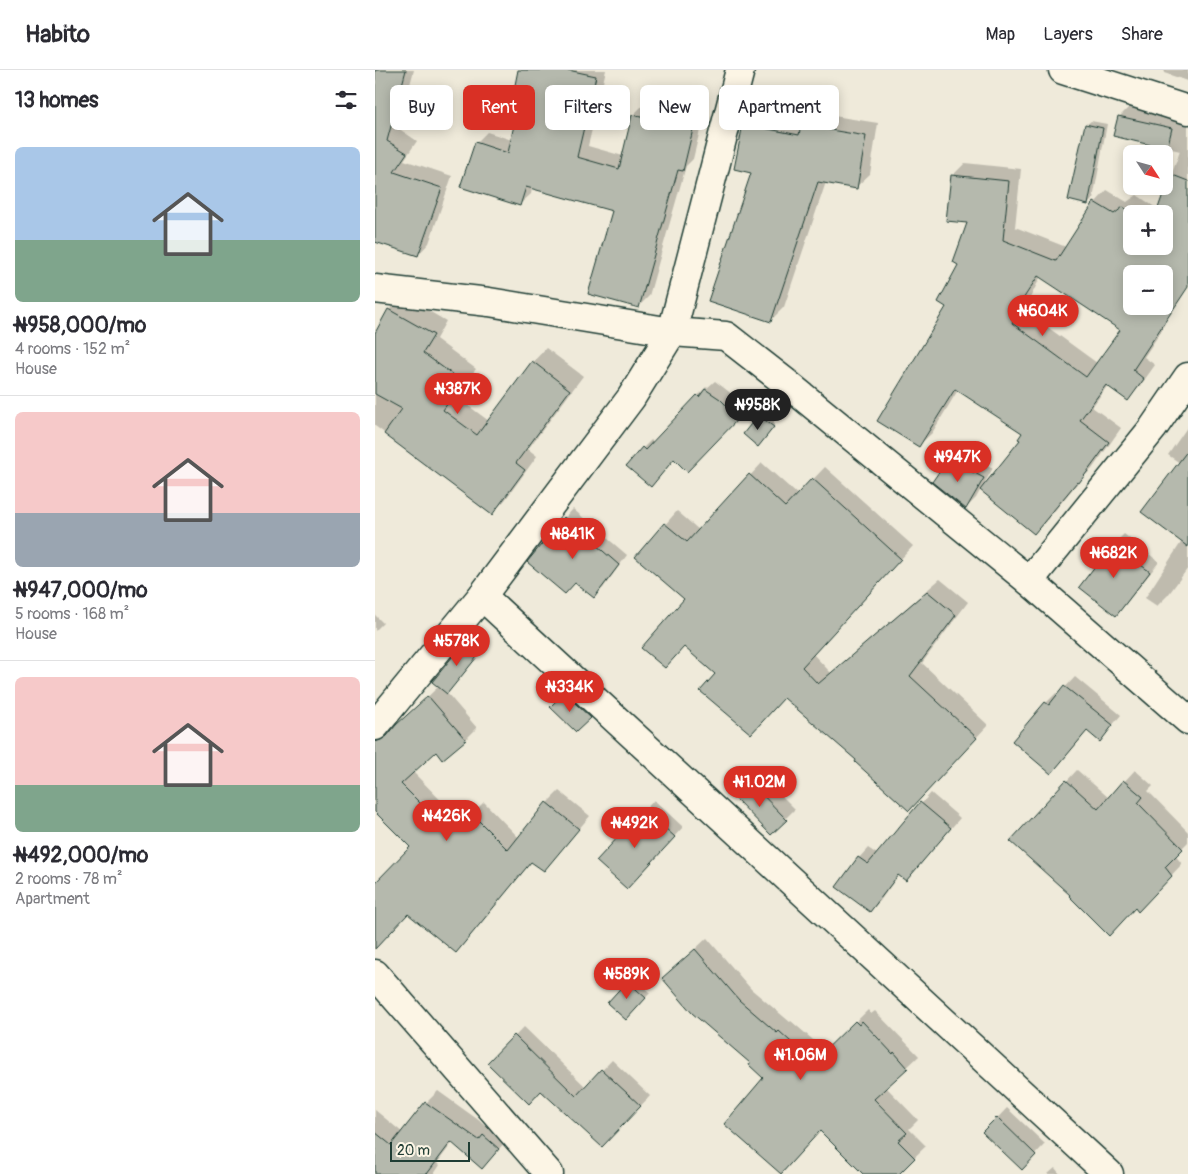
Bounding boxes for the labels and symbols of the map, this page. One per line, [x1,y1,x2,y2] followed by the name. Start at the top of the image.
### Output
[1123,145,1173,195] north arrow
[1008,294,1078,337] pin: ₦604K
[423,372,493,415] pin: ₦387K
[723,388,793,431] pin: ₦958K
[923,440,993,483] pin: ₦947K
[538,518,608,560] pin: ₦841K
[1079,536,1149,579] pin: ₦682K
[422,624,492,667] pin: ₦578K
[535,670,605,713] pin: ₦334K
[719,766,801,808] pin: ₦1.02M
[412,800,482,842] pin: ₦426K
[600,806,670,849] pin: ₦492K
[592,958,662,1000] pin: ₦589K
[760,1038,842,1081] pin: ₦1.06M
[390,1139,470,1162] scale bar

